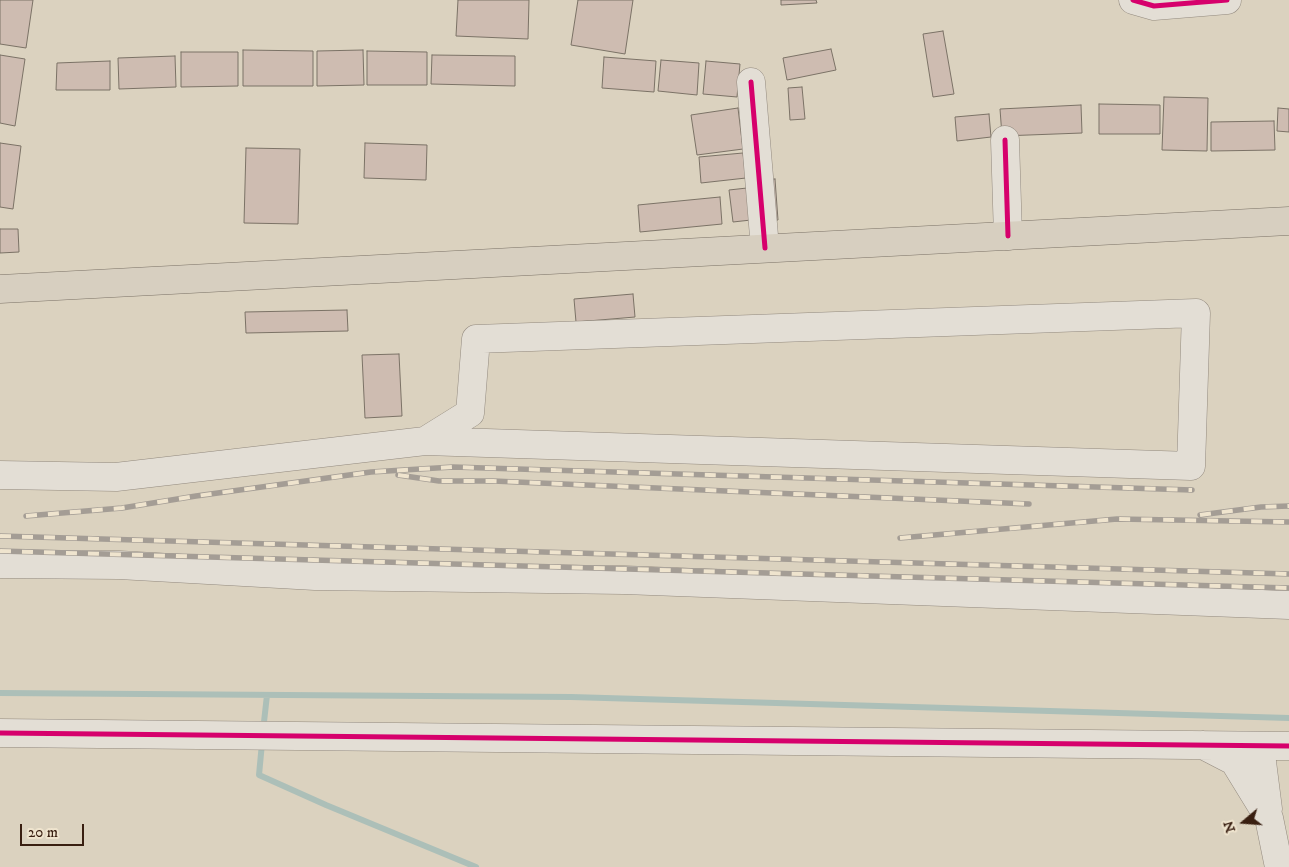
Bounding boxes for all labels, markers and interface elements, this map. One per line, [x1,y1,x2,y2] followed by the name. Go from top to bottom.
[1219,797,1269,847] north arrow
[22,814,86,846] scale bar
[1219,818,1240,835] text: N
[28,823,58,842] text: 20 m

